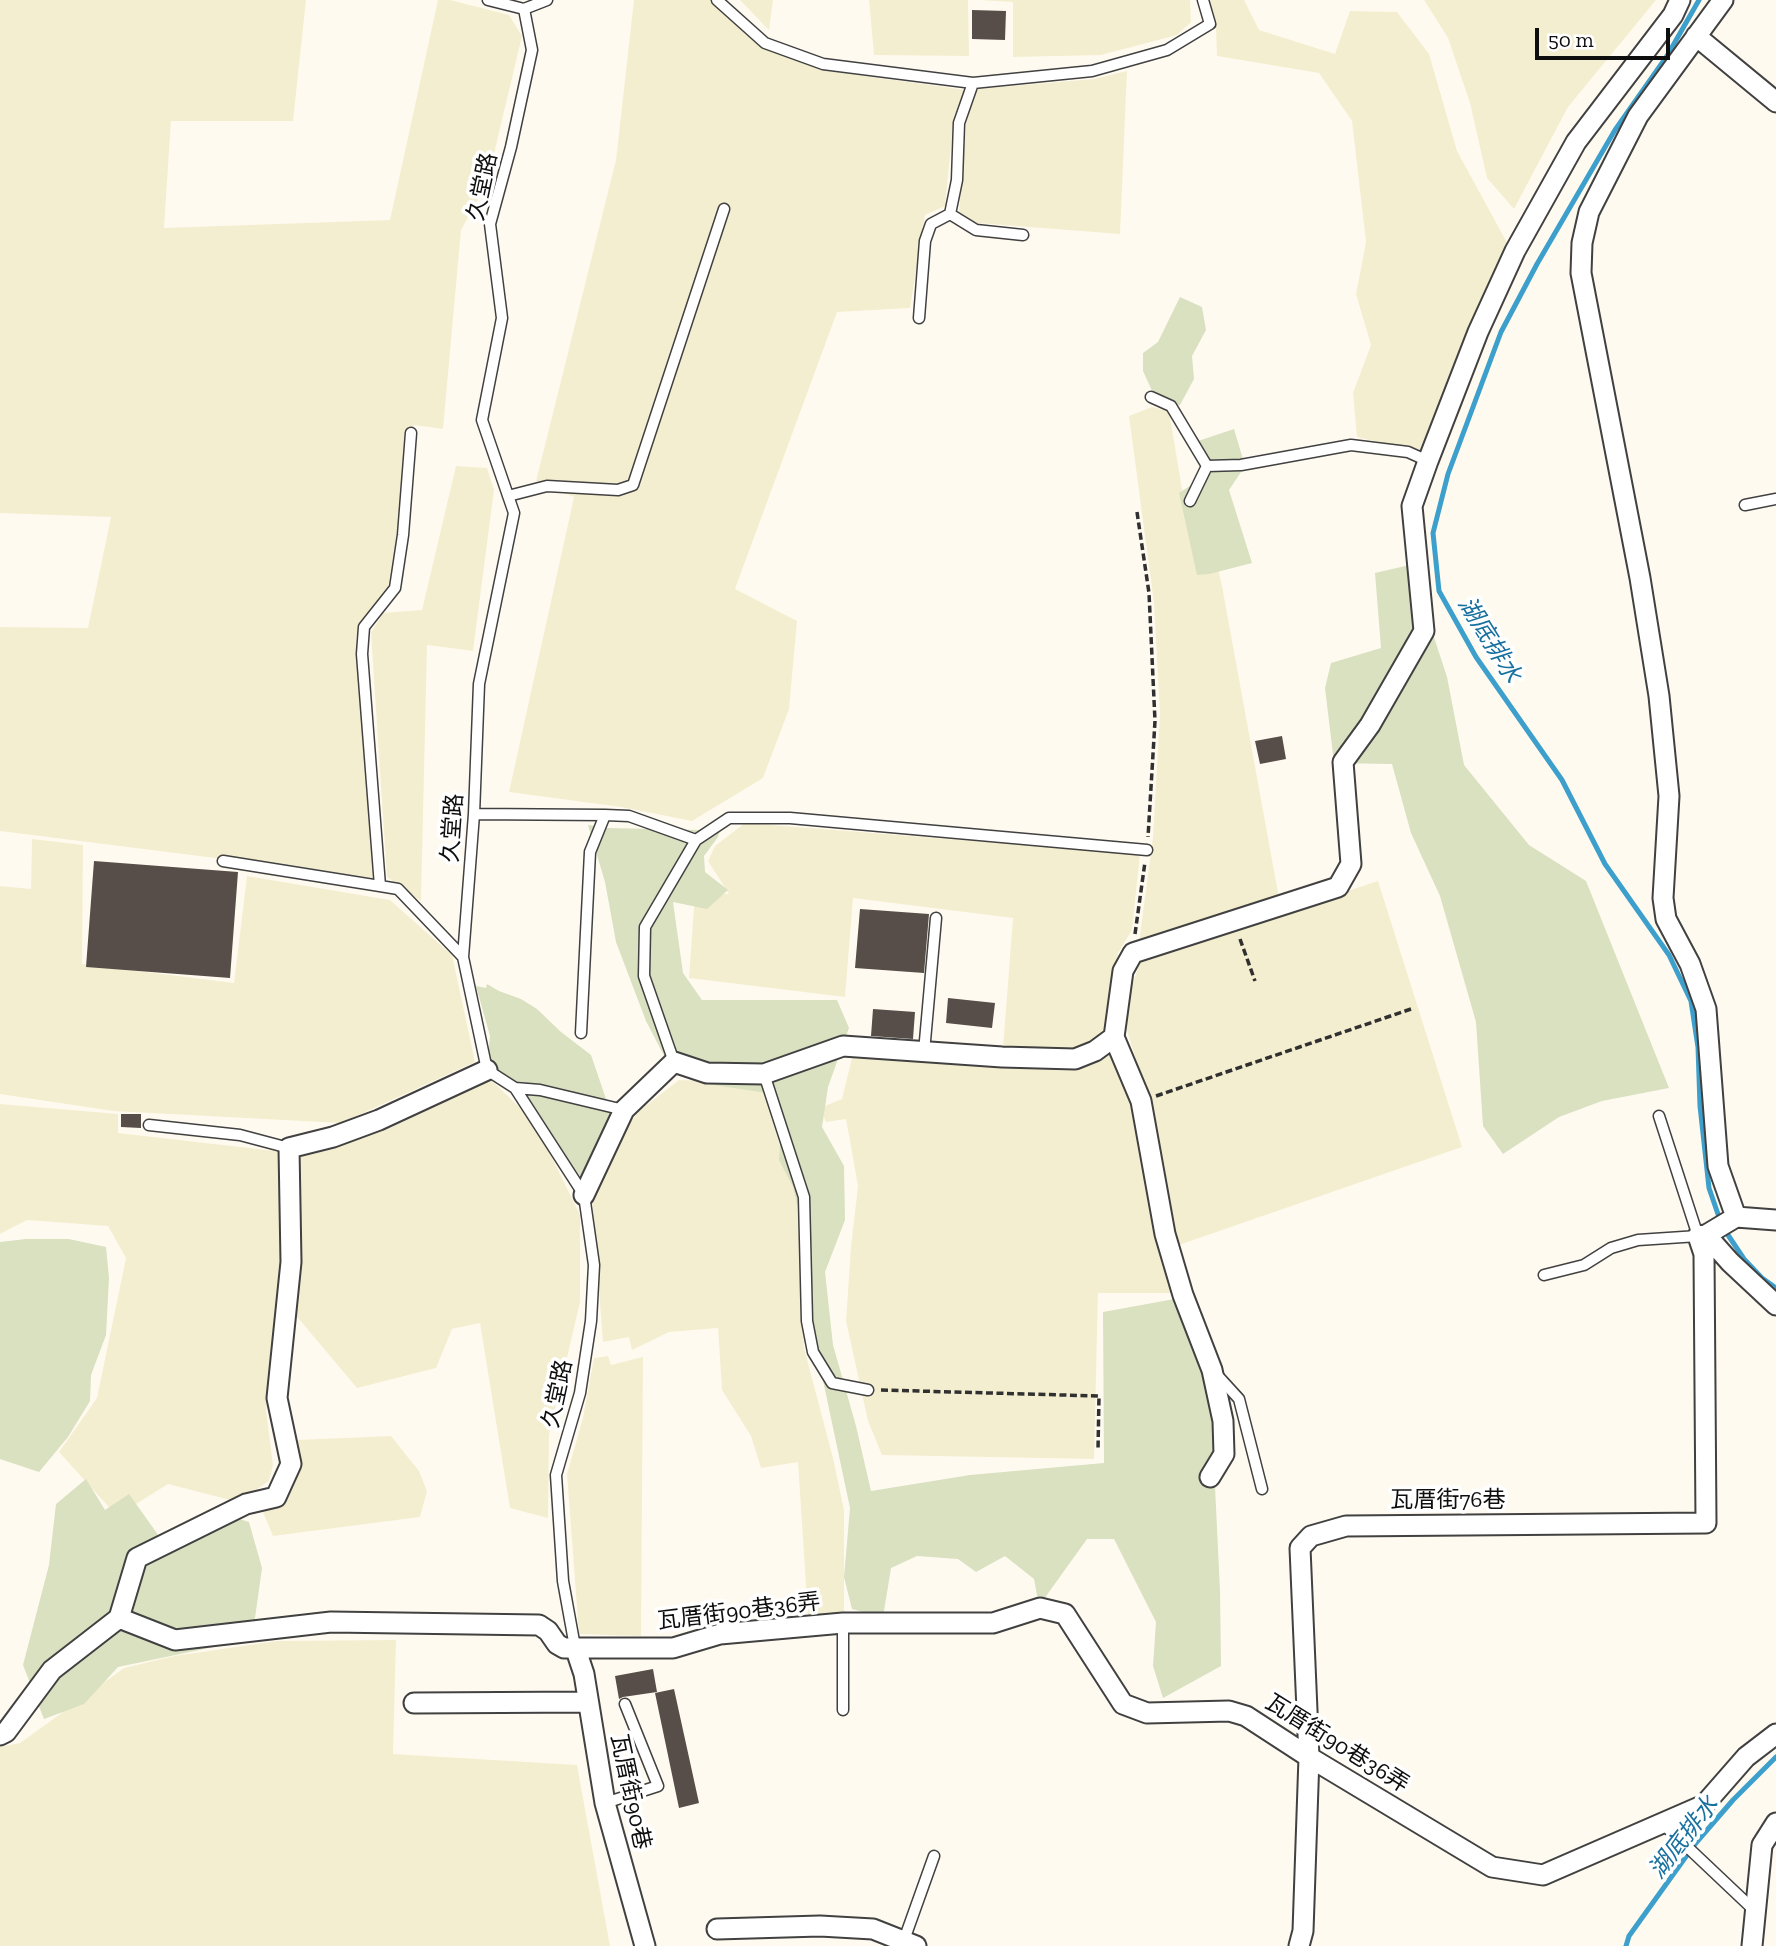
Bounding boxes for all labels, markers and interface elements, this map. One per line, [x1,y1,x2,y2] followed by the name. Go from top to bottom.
[1538,14,1673,58] scale bar
[1548,27,1594,52] text: 50 m
[462,150,504,224] street label: 久堂路
[1451,592,1527,688] water label: 湖底排水
[437,793,469,863] street label: 久堂路
[537,1357,579,1431] street label: 久堂路
[1390,1486,1506,1514] street label: 瓦厝街76巷
[656,1588,822,1636] street label: 瓦厝街90巷36弄
[1260,1689,1414,1799] street label: 瓦厝街90巷36弄
[604,1732,656,1852] street label: 瓦厝街90巷
[1643,1791,1725,1885] water label: 湖底排水

